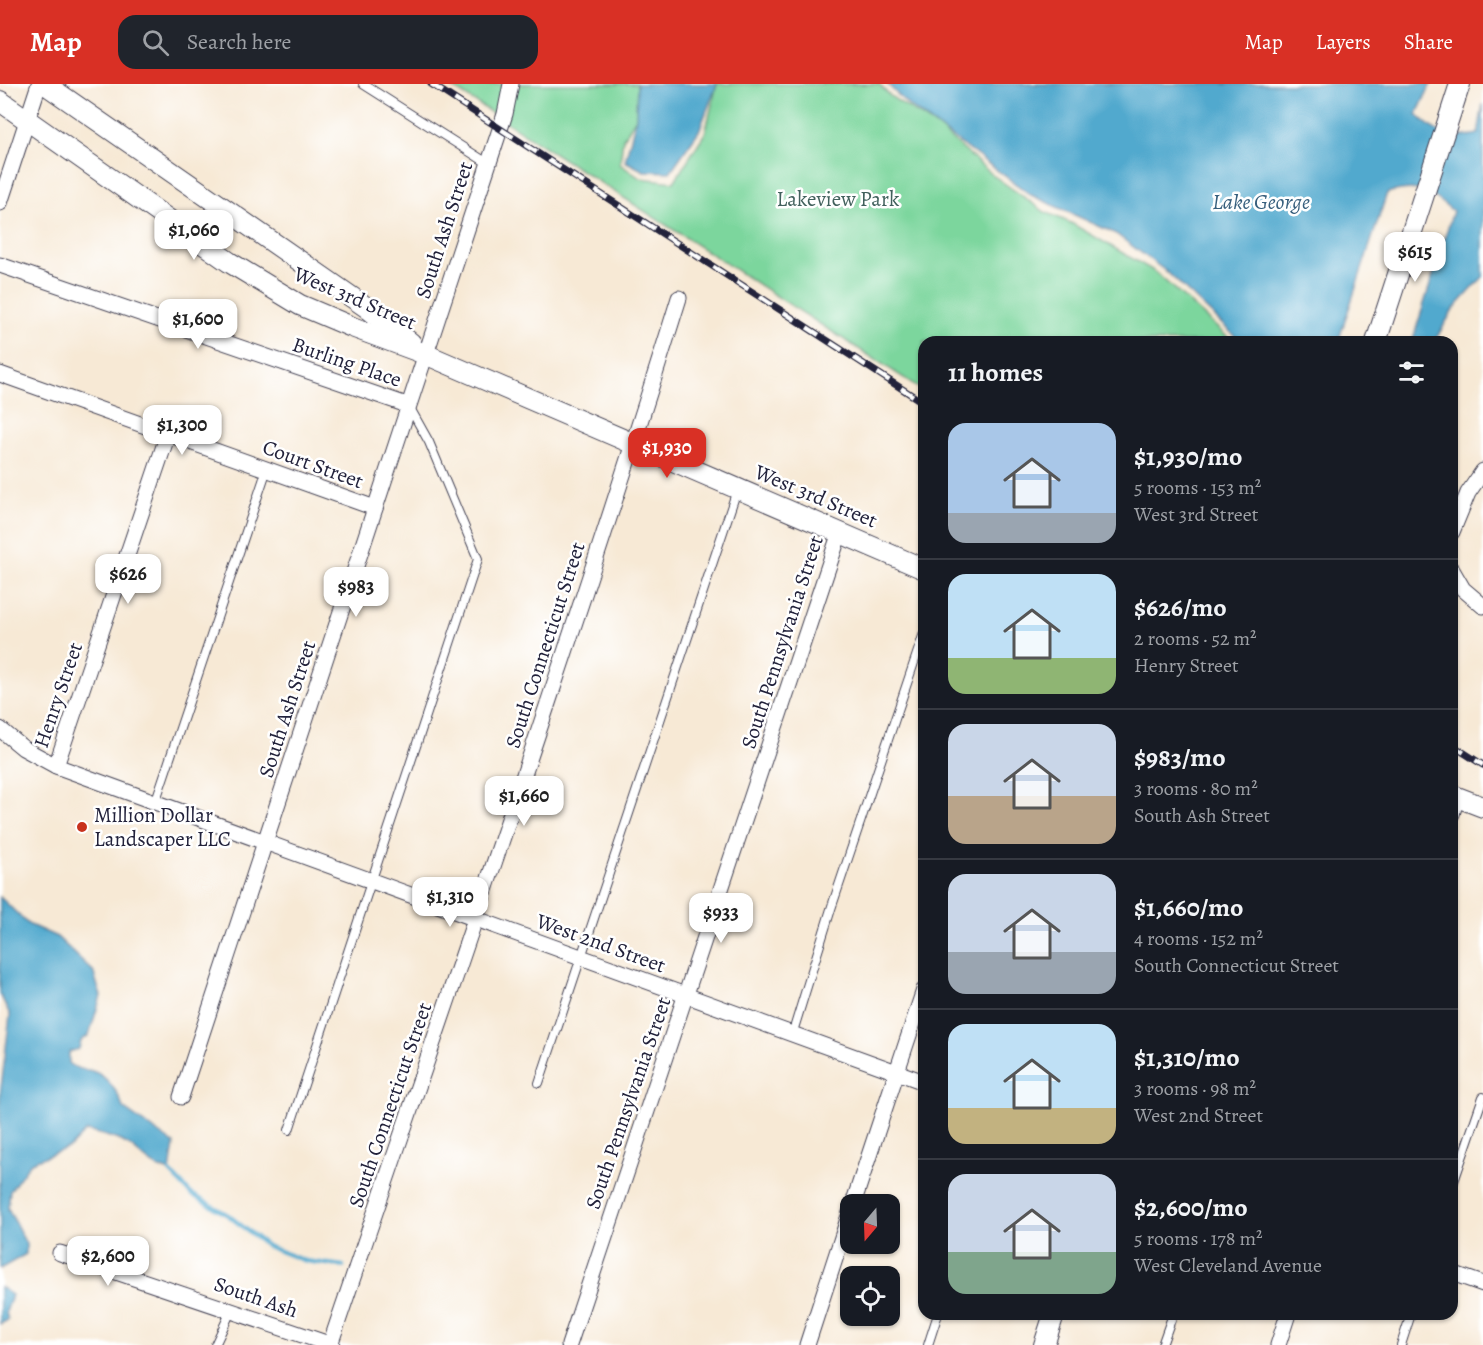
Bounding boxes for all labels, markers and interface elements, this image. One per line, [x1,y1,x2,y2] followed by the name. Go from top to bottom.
[118,15,538,69] search box
[30,23,82,61] text: Map
[139,26,172,59] icon: search
[187,27,291,57] text: Search here
[1244,28,1283,56] text: Map
[1316,28,1371,56] text: Layers
[1404,28,1453,56] text: Share
[409,158,479,302] street label: South Ash Street
[777,185,900,213] park label: Lakeview Park
[1212,187,1310,217] water label: Lake George
[145,210,243,261] pin: $1,060
[168,216,220,243] text: $1,060
[1379,232,1451,283] pin: $615
[1398,238,1432,265] text: $615
[289,259,421,336] street label: West 3rd Street
[149,299,247,350] pin: $1,600
[172,305,224,332] text: $1,600
[289,330,405,394] street label: Burling Place
[948,355,1043,390] text: 11 homes
[1395,356,1428,389] icon: filters
[133,405,231,456] pin: $1,300
[157,411,207,438] text: $1,300
[618,428,716,479] pin: $1,930
[259,433,367,495] street label: Court Street
[642,434,692,461] text: $1,930
[1134,439,1242,474] text: $1,930/mo
[996,447,1068,519] icon: home
[750,457,882,534] street label: West 3rd Street
[1134,474,1261,501] text: 5 rooms · 153 m²
[1134,501,1258,528] text: West 3rd Street
[734,532,830,752] street label: South Pennsylvania Street
[498,538,592,752] street label: South Connecticut Street
[92,554,164,605] pin: $626
[109,560,147,587] text: $626
[320,567,392,618] pin: $983
[338,573,374,600] text: $983
[1134,590,1227,625] text: $626/mo
[996,598,1068,670] icon: home
[1134,625,1257,652] text: 2 rooms · 52 m²
[252,637,322,781] street label: South Ash Street
[27,638,89,751] street label: Henry Street
[1134,652,1239,679] text: Henry Street
[1134,740,1226,775] text: $983/mo
[996,748,1068,820] icon: home
[1134,775,1258,802] text: 3 rooms · 80 m²
[475,776,573,827] pin: $1,660
[499,782,549,809] text: $1,660
[94,801,231,853] place label: Million Dollar Landscaper LLC
[1134,802,1270,829] text: South Ash Street
[75,820,89,834] marker: Million Dollar Landscaper LLC
[401,877,499,928] pin: $1,310
[426,883,474,910] text: $1,310
[1134,890,1244,925] text: $1,660/mo
[685,893,757,944] pin: $933
[996,898,1068,970] icon: home
[703,899,739,926] text: $933
[532,906,670,979] street label: West 2nd Street
[1134,925,1263,952] text: 4 rooms · 152 m²
[1134,952,1339,979] text: South Connecticut Street
[579,993,677,1213] street label: South Pennsylvania Street
[342,999,438,1211] street label: South Connecticut Street
[1134,1040,1240,1075] text: $1,310/mo
[996,1048,1068,1120] icon: home
[1134,1075,1256,1102] text: 3 rooms · 98 m²
[1134,1102,1263,1129] text: West 2nd Street
[1134,1190,1248,1225] text: $2,600/mo
[840,1194,900,1254] north arrow
[840,1194,900,1326] map controls
[996,1198,1068,1270] icon: home
[1134,1225,1263,1252] text: 5 rooms · 178 m²
[59,1236,157,1287] pin: $2,600
[81,1242,135,1269] text: $2,600
[1134,1252,1322,1279] text: West Cleveland Avenue
[840,1266,900,1326] button: locate
[210,1270,302,1324] street label: South Ash

